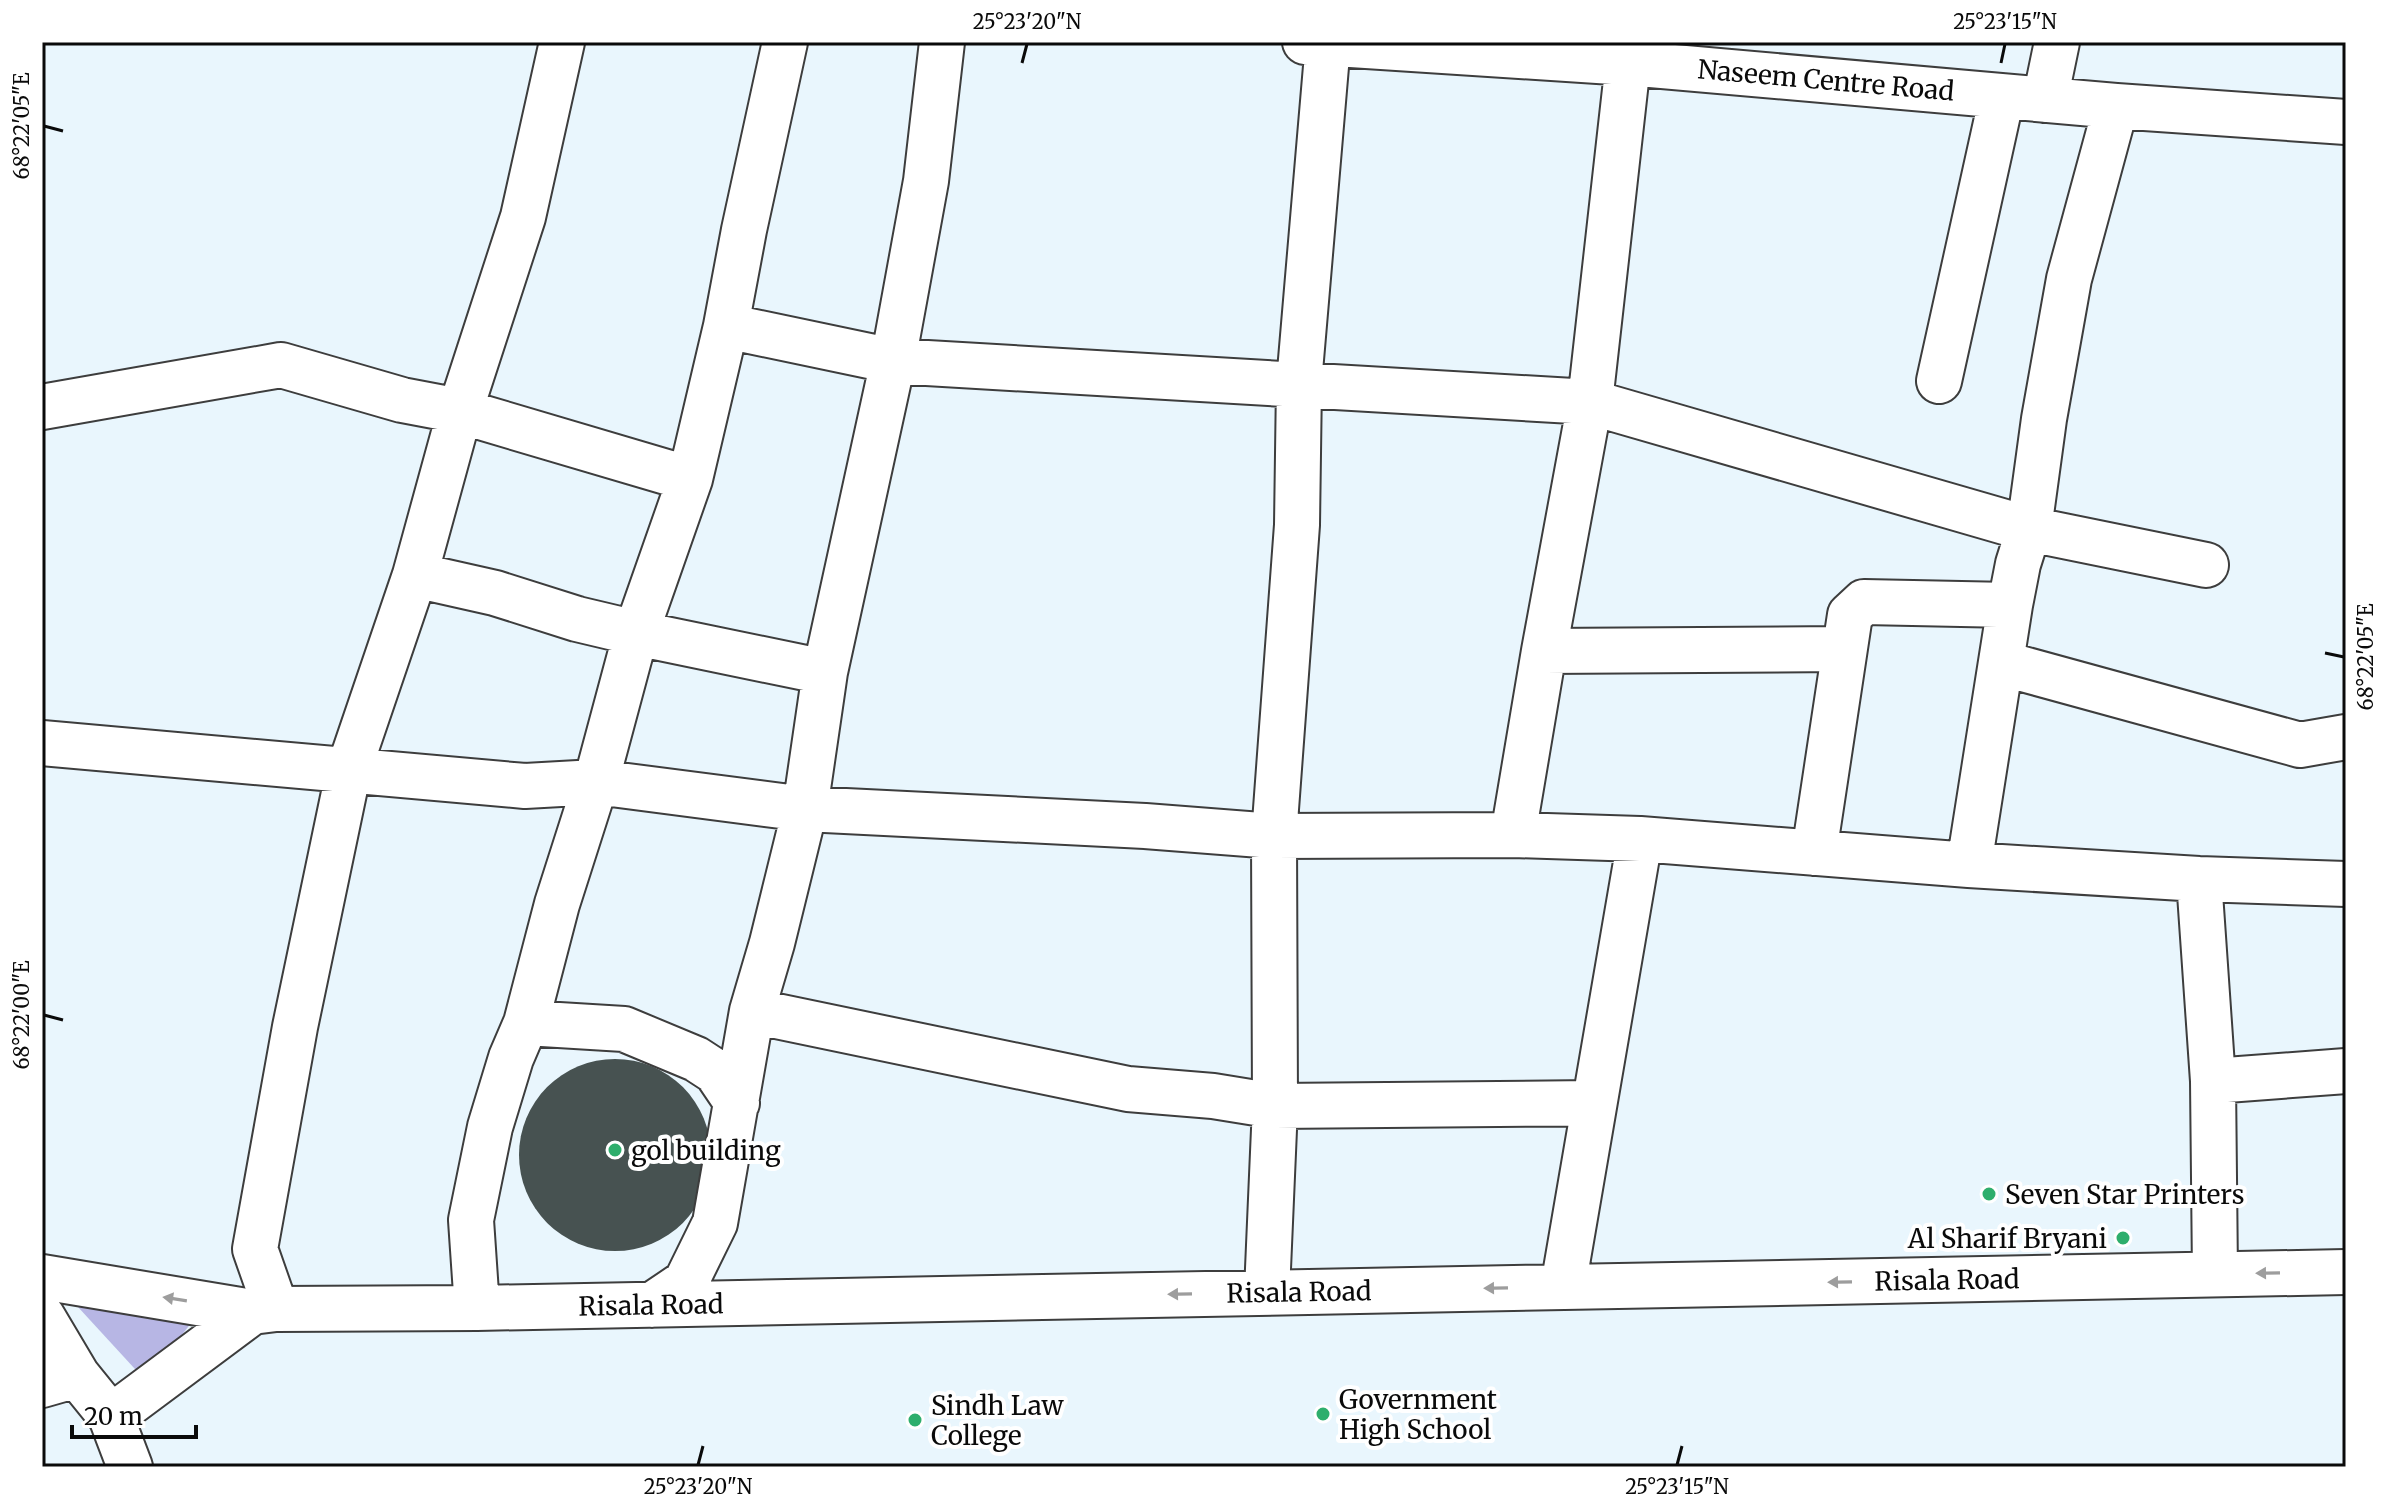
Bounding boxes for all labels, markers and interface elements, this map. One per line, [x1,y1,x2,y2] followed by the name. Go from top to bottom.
[973,9,1082,34] text: 25°23'20"N
[1953,9,2057,34] text: 25°23'15"N
[1696,52,1956,108] street label: Naseem Centre Road
[9,72,34,179] text: 68°22'05"E
[2353,603,2378,710] text: 68°22'05"E
[9,960,34,1070] text: 68°22'00"E
[631,1134,781,1167] place label: gol building
[606,1141,624,1159] marker: gol building
[2005,1178,2244,1211] place label: Seven Star Printers
[1980,1185,1998,1203] marker: Seven Star Printers
[1907,1222,2107,1255] place label: Al Sharif Bryani
[2114,1229,2132,1247] marker: Al Sharif Bryani
[1874,1262,2020,1298] street label: Risala Road
[2255,1267,2280,1280] one-way arrow
[1226,1274,1372,1310] street label: Risala Road
[1827,1275,1852,1288] one-way arrow
[1483,1282,1508,1295] one-way arrow
[578,1287,724,1323] street label: Risala Road
[1167,1288,1192,1300] one-way arrow
[162,1293,187,1305] one-way arrow
[1339,1383,1497,1446] place label: Government High School
[72,1389,196,1439] scale bar
[931,1389,1064,1452] place label: Sindh Law College
[84,1401,143,1432] text: 20 m
[1314,1405,1332,1423] marker: Government High School
[906,1411,924,1429] marker: Sindh Law College
[644,1474,753,1499] text: 25°23'20"N
[1625,1474,1729,1499] text: 25°23'15"N

